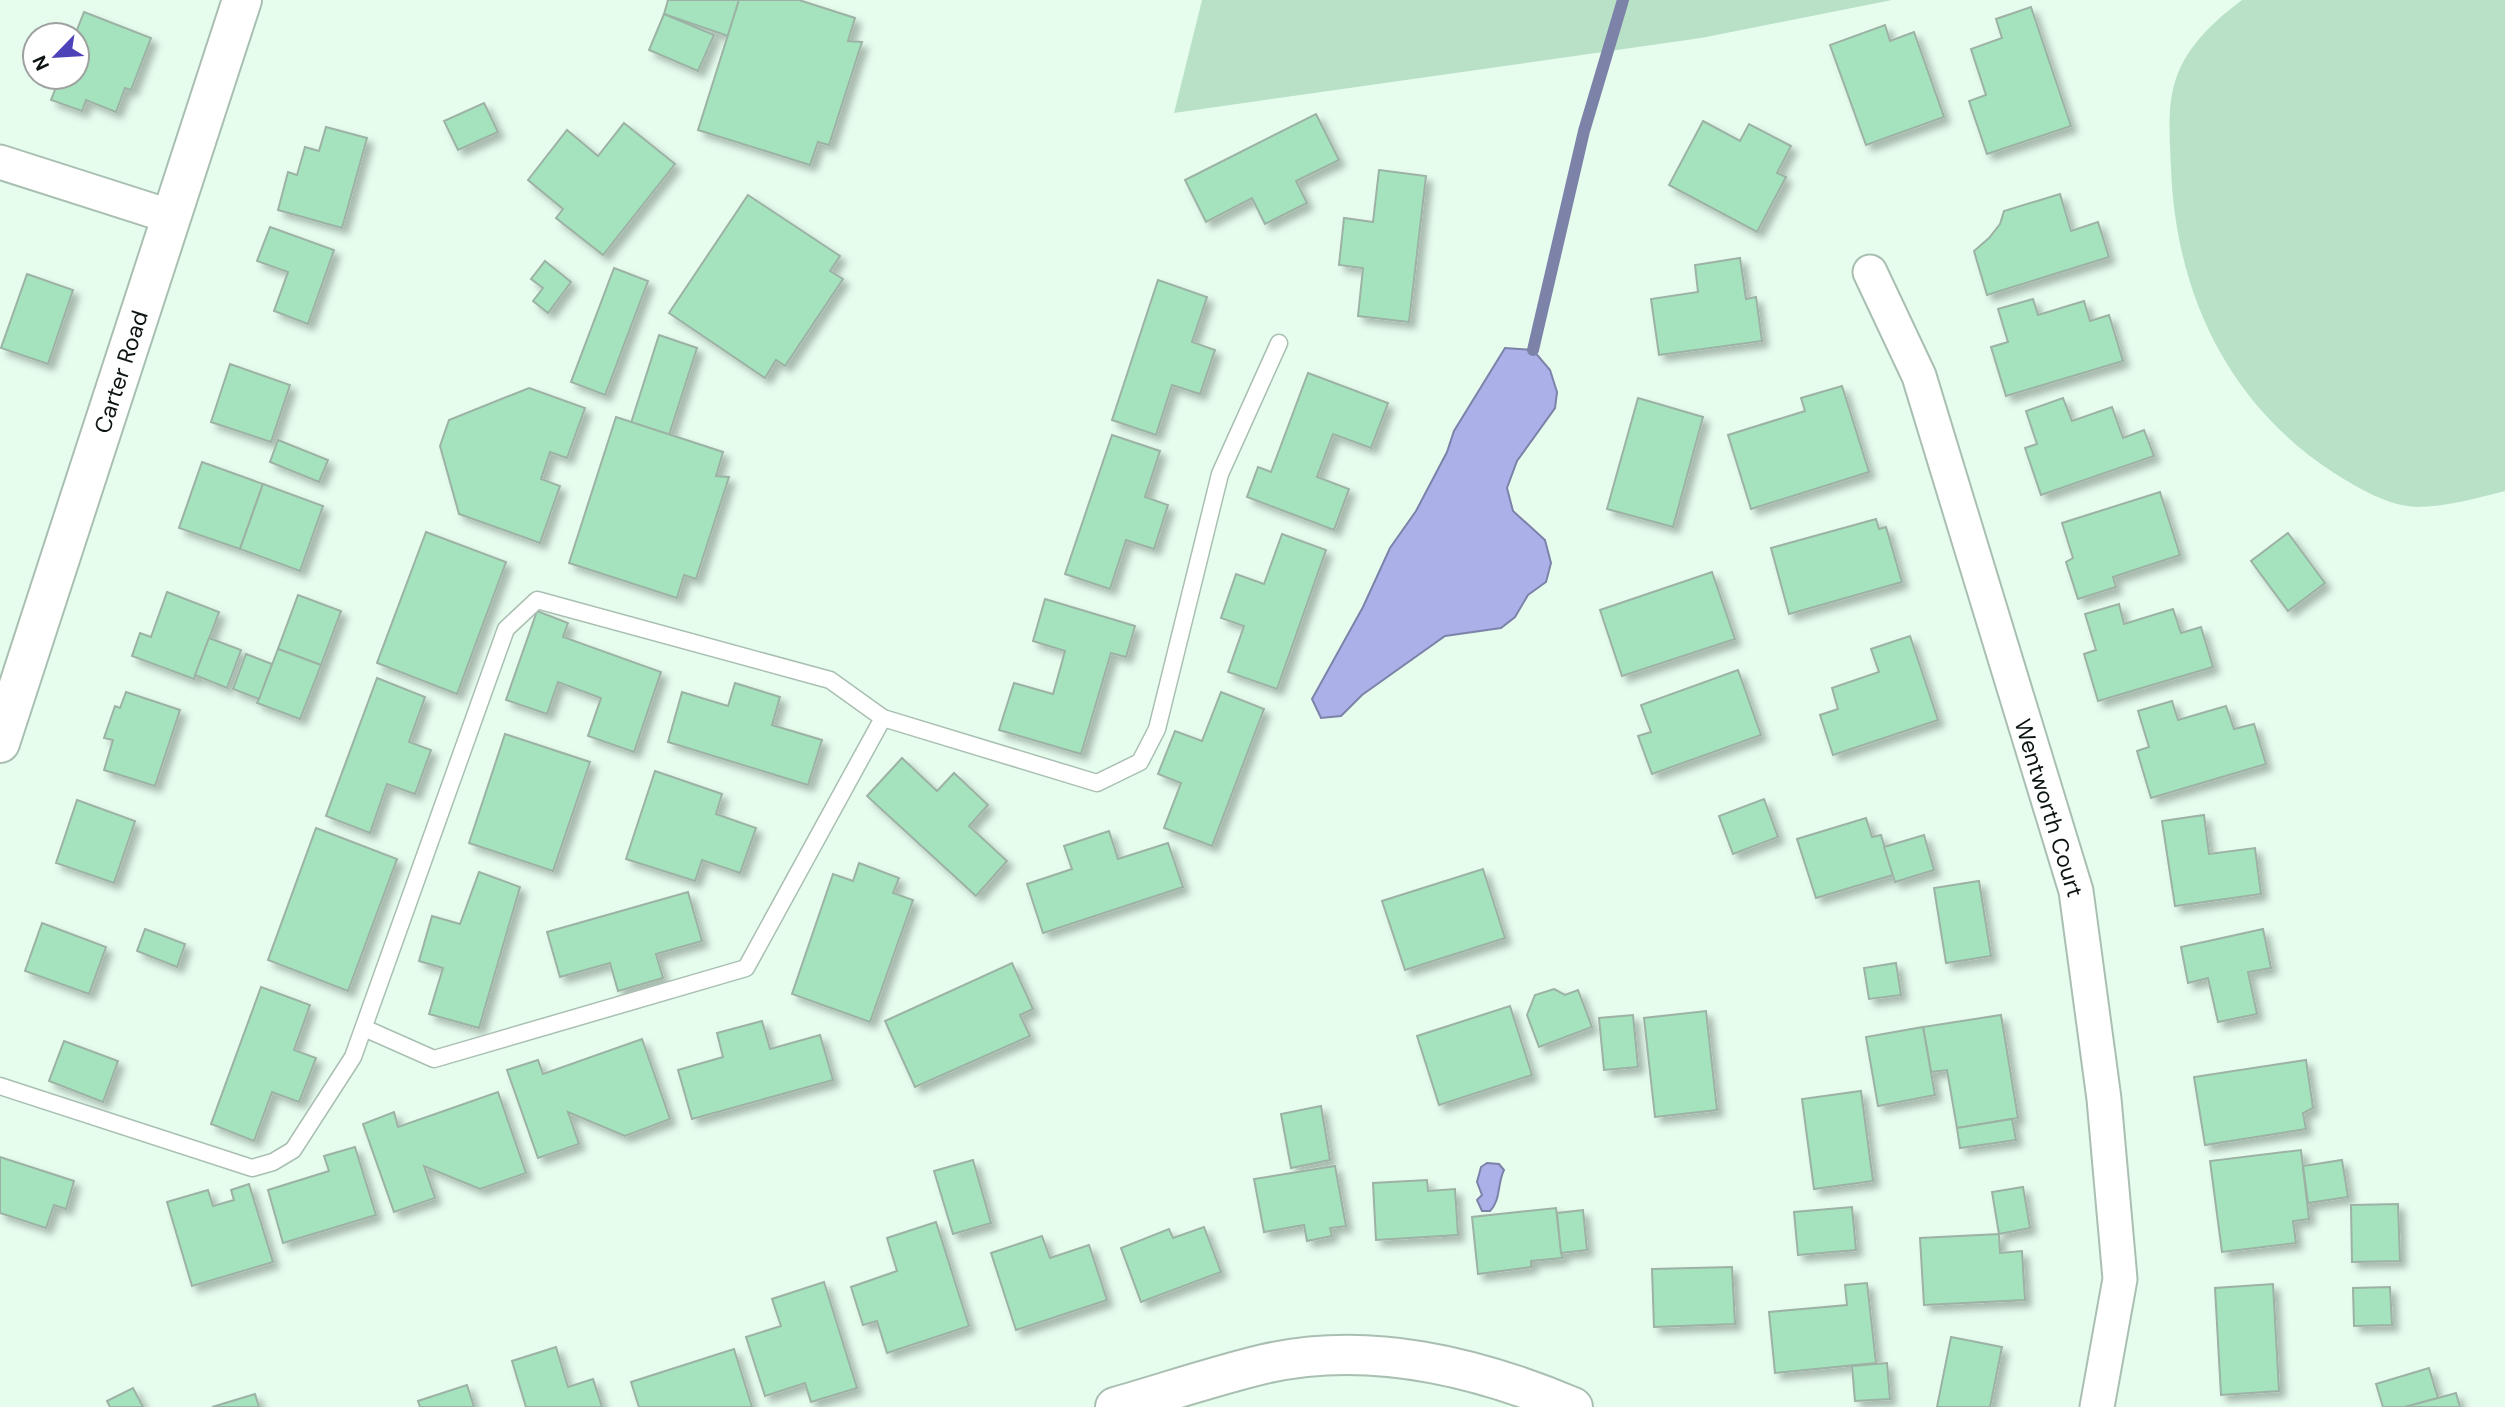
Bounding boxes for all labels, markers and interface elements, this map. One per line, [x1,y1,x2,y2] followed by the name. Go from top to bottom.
[21,21,91,91] north arrow
[27,51,55,75] text: N
[87,307,155,437] street label: Carter Road
[2008,715,2090,901] street label: Wentworth Court

